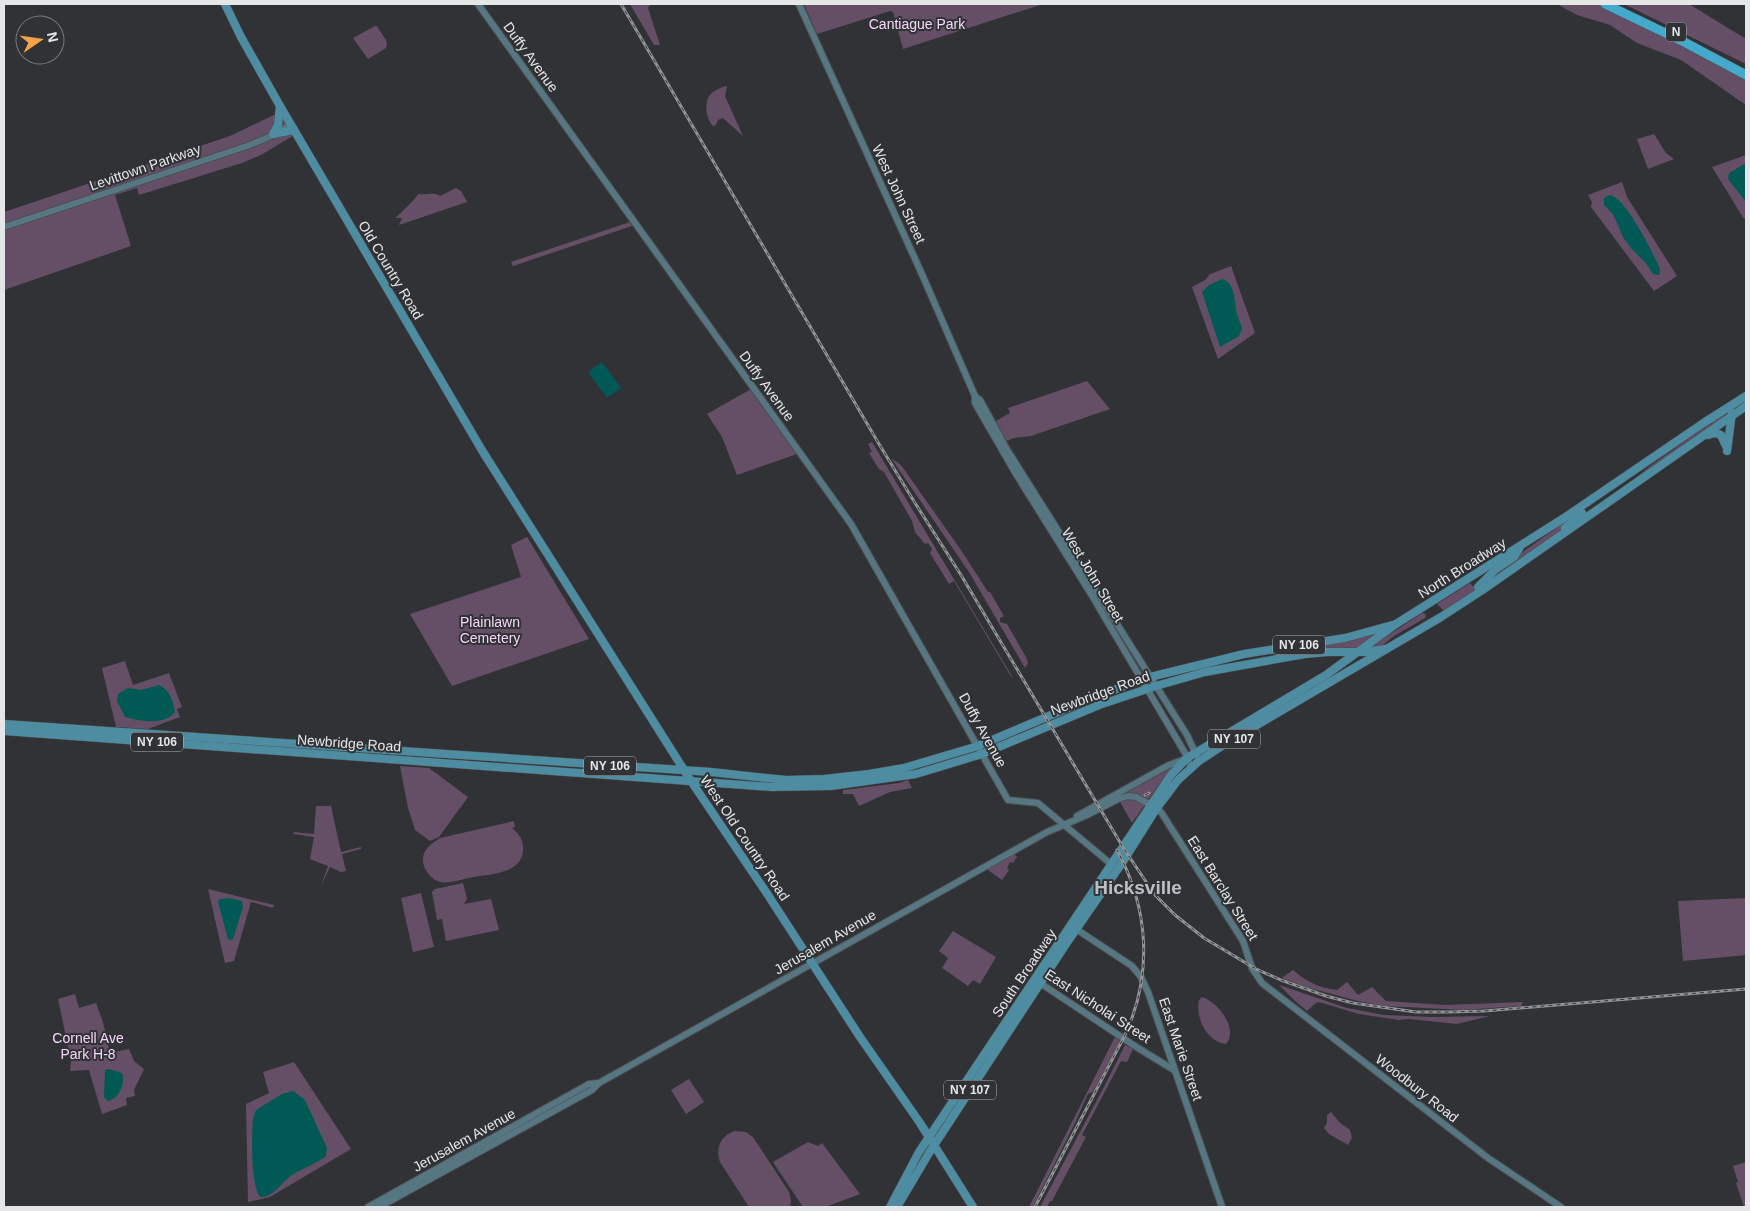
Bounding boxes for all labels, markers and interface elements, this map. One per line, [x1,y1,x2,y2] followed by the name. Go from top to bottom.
[15,15,65,65] north arrow
[869,16,966,32] park label: Cantiague Park
[500,19,562,95] street label: Duffy Avenue
[1666,22,1686,42] road number: N
[44,30,62,44] text: N
[87,140,203,194] street label: Levittown Parkway
[869,142,929,246] street label: West John Street
[355,218,427,322] street label: Old Country Road
[736,348,798,424] street label: Duffy Avenue
[1059,525,1127,625] street label: West John Street
[1415,535,1509,601] street label: North Broadway
[460,614,520,646] park label: Plainlawn Cemetery
[1273,636,1325,654] road number: NY 106
[1048,668,1152,718] street label: Newbridge Road
[956,690,1010,770] street label: Duffy Avenue
[1208,730,1260,749] road number: NY 107
[296,731,402,755] street label: Newbridge Road
[131,732,183,752] road number: NY 106
[584,756,636,776] road number: NY 106
[697,772,793,904] street label: West Old Country Road
[1184,833,1262,943] street label: East Barclay Street
[1094,877,1182,898] district label: Hicksville
[771,906,879,978] street label: Jerusalem Avenue
[989,926,1059,1020] street label: South Broadway
[1042,966,1154,1046] street label: East Nicholai Street
[1156,995,1206,1103] street label: East Marie Street
[52,1030,124,1062] park label: Cornell Ave Park H-8
[1372,1051,1462,1125] street label: Woodbury Road
[944,1080,996,1100] road number: NY 107
[410,1105,518,1175] street label: Jerusalem Avenue

